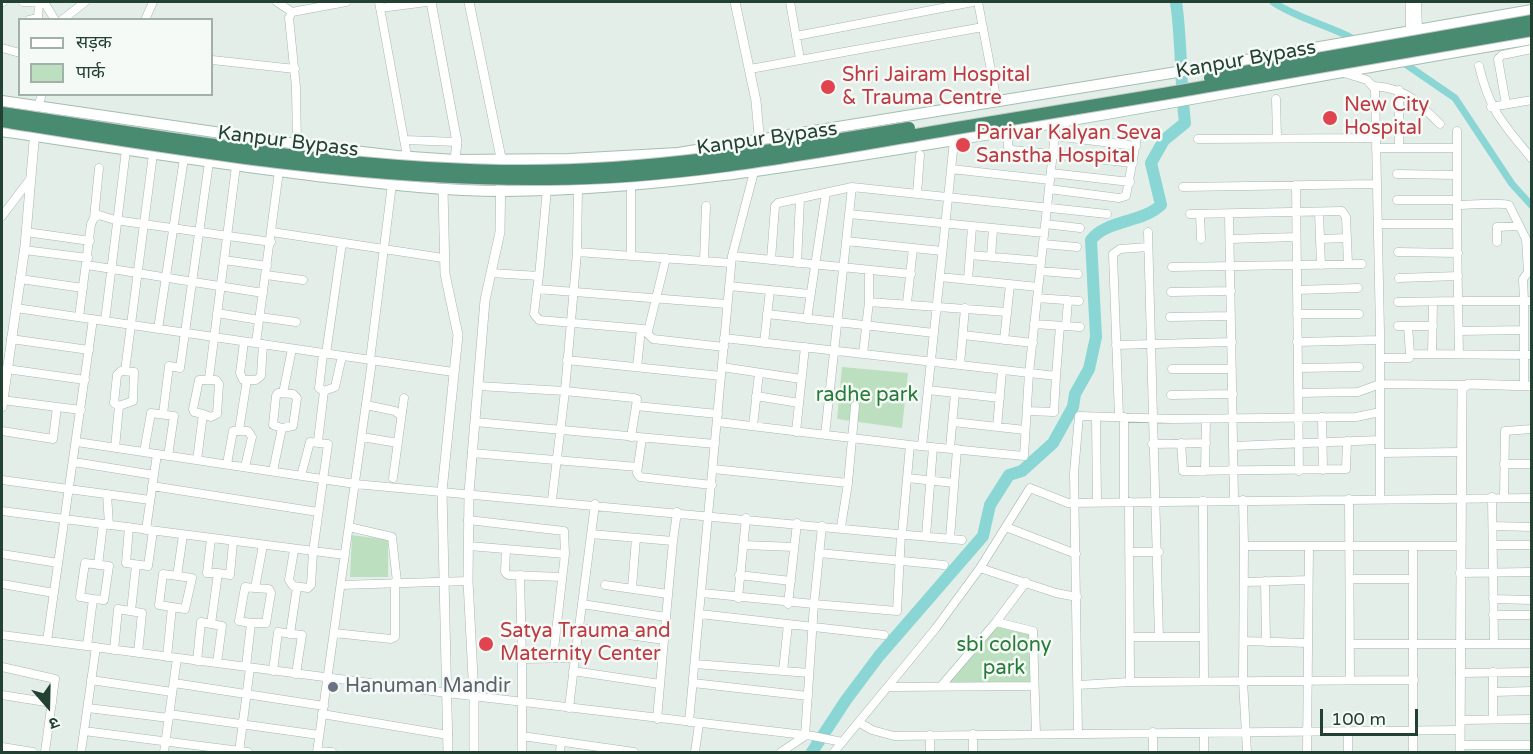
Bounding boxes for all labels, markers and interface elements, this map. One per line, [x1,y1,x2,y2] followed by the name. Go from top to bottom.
[18,18,213,96] legend
[76,31,112,53] text: सड़क
[1174,36,1318,84] street label: Kanpur Bypass
[76,61,105,83] text: पार्क
[842,64,1030,111] place label: Shri Jairam Hospital & Trauma Centre
[819,78,837,96] marker: Shri Jairam Hospital & Trauma Centre
[1344,94,1429,141] place label: New City Hospital
[1321,109,1339,127] marker: New City Hospital
[695,117,839,161] street label: Kanpur Bypass
[216,121,360,163] street label: Kanpur Bypass
[976,122,1161,169] place label: Parivar Kalyan Seva Sanstha Hospital
[954,136,972,154] marker: Parivar Kalyan Seva Sanstha Hospital
[816,384,918,408] park label: radhe park
[500,620,671,667] place label: Satya Trauma and Maternity Center
[956,634,1052,681] park label: sbi colony park
[477,635,495,653] marker: Satya Trauma and Maternity Center
[345,675,511,699] place label: Hanuman Mandir
[18,676,78,736] north arrow
[326,680,340,694] marker: Hanuman Mandir
[1323,697,1420,735] scale bar
[1331,708,1386,730] text: 100 m
[46,712,62,734] text: उ

